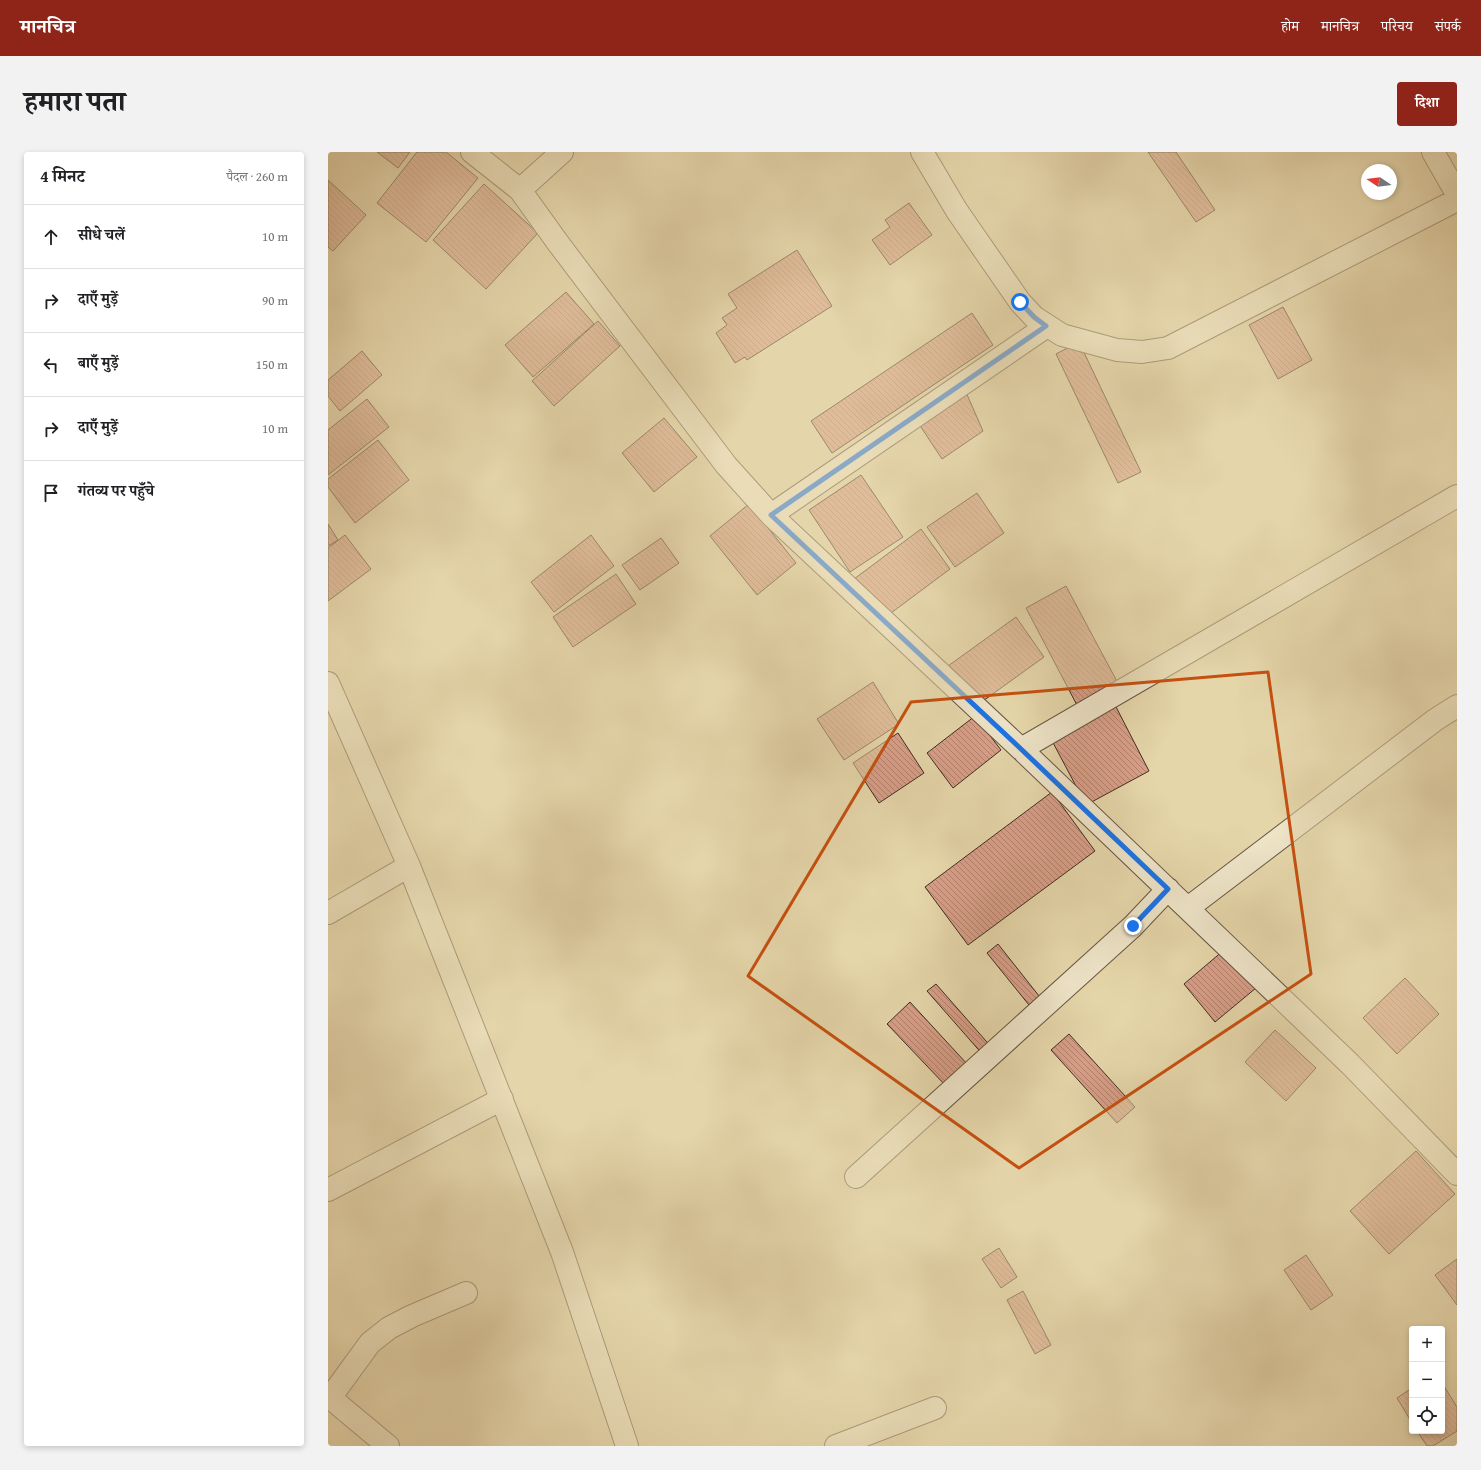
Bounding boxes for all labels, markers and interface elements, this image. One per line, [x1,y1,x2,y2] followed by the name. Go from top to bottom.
[20,12,75,40] text: मानचित्र
[1281,16,1299,36] text: होम
[1321,16,1359,36] text: मानचित्र
[1381,16,1413,36] text: परिचय
[1435,16,1461,36] text: संपर्क
[24,80,125,121] text: हमारा पता
[1397,82,1457,126] button: दिशा
[40,163,85,188] text: 4 मिनट
[1361,164,1397,200] north arrow
[227,167,288,186] text: पैदल · 260 m
[78,224,125,245] text: सीधे चलें
[40,226,62,248] icon: ahead
[262,227,288,246] text: 10 m
[78,288,118,309] text: दाएँ मुड़ें
[40,290,62,312] icon: right
[262,291,288,310] text: 90 m
[1011,293,1029,311] route start
[78,352,119,373] text: बाएँ मुड़ें
[40,354,62,376] icon: left
[256,355,288,374] text: 150 m
[78,416,118,437] text: दाएँ मुड़ें
[40,418,62,440] icon: right
[262,419,288,438] text: 10 m
[78,480,154,501] text: गंतव्य पर पहुँचे
[40,482,62,504] icon: arrive
[1124,917,1142,935] route end
[1409,1326,1445,1434] map controls
[1409,1326,1445,1362] button: +
[1409,1362,1445,1398] button: −
[1409,1398,1445,1434] button: locate

